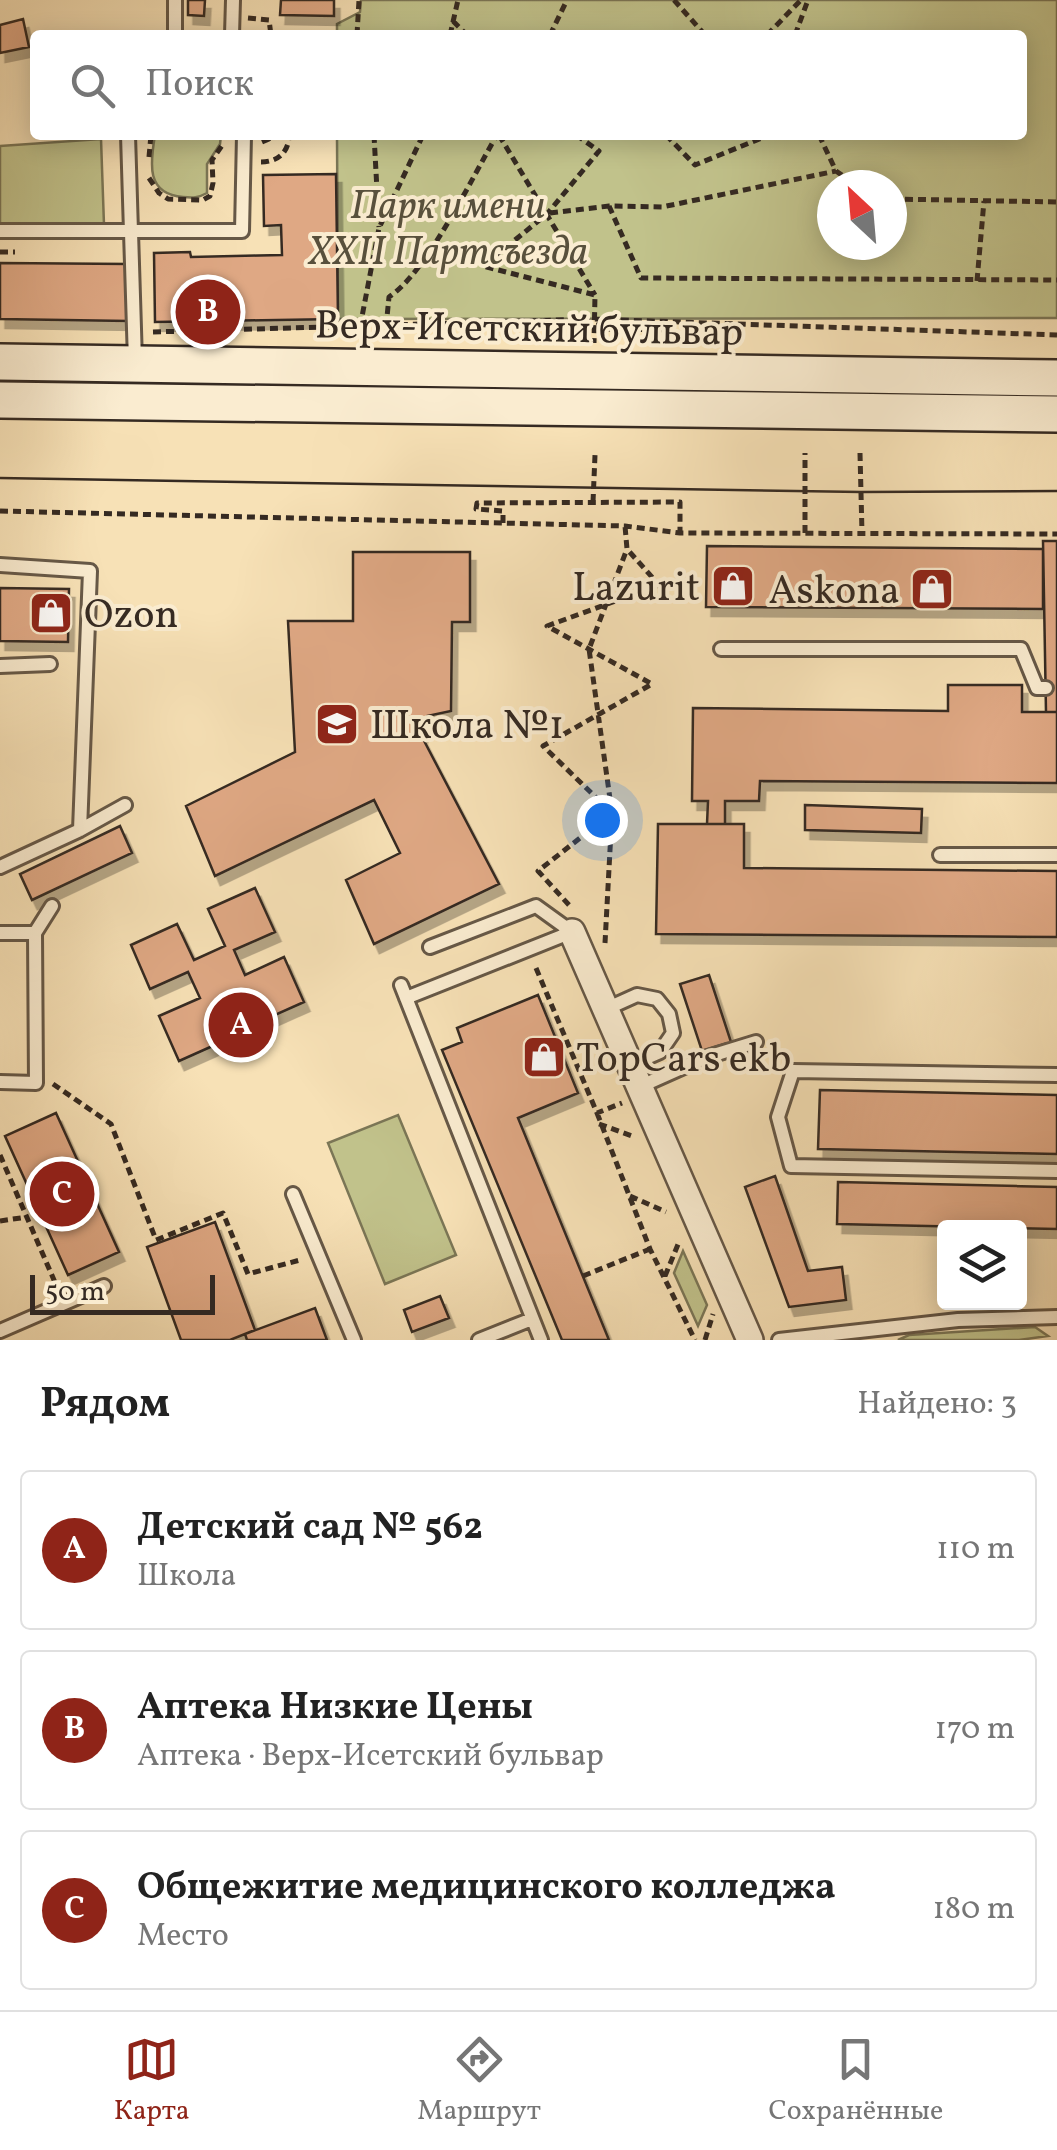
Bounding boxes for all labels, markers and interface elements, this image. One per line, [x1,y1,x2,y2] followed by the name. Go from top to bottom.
[30,30,1027,140] search box
[65,58,120,113] icon: search
[145,59,254,112] text: Поиск
[817,170,907,260] north arrow
[307,180,588,282] park label: Парк имени XXII Партсъезда
[176,274,240,350] pin: B
[314,299,744,363] street label: Верх-Исетский бульвар
[572,562,700,618] place label: Lazurit
[710,563,756,609] shop icon: Lazurit
[768,565,900,621] place label: Askona
[909,566,955,612] shop icon: Askona
[84,589,178,645] place label: Ozon
[28,590,74,636] shop icon: Ozon
[370,700,564,756] place label: Школа №1
[314,701,360,747] school or university icon: Школа №1
[577,795,628,846] your location
[208,988,274,1062] pin: A
[576,1033,791,1089] place label: TopCars ekb
[521,1034,567,1080] shop icon: TopCars ekb
[30,1156,94,1232] pin: C
[937,1220,1027,1310] map controls
[937,1220,1027,1310] button: layers
[30,1270,215,1314] scale bar
[45,1273,105,1312] text: 50 m
[40,1376,170,1435] text: Рядом
[857,1383,1017,1427] text: Найдено: 3
[137,1502,483,1555] text: Детский сад № 562
[63,1528,86,1572] text: A
[936,1528,1015,1572] text: 110 m
[137,1555,236,1599] text: Школа
[137,1682,533,1735] text: Аптека Низкие Цены
[64,1708,85,1752] text: B
[934,1708,1015,1752] text: 170 m
[137,1735,604,1779] text: Аптека · Верх-Исетский бульвар
[137,1862,836,1915] text: Общежитие медицинского колледжа
[64,1888,85,1932] text: C
[932,1888,1015,1932] text: 180 m
[137,1915,229,1959] text: Место
[114,2032,190,2131] tab: Карта
[417,2032,541,2131] tab: Маршрут
[769,2032,943,2131] tab: Сохранённые

